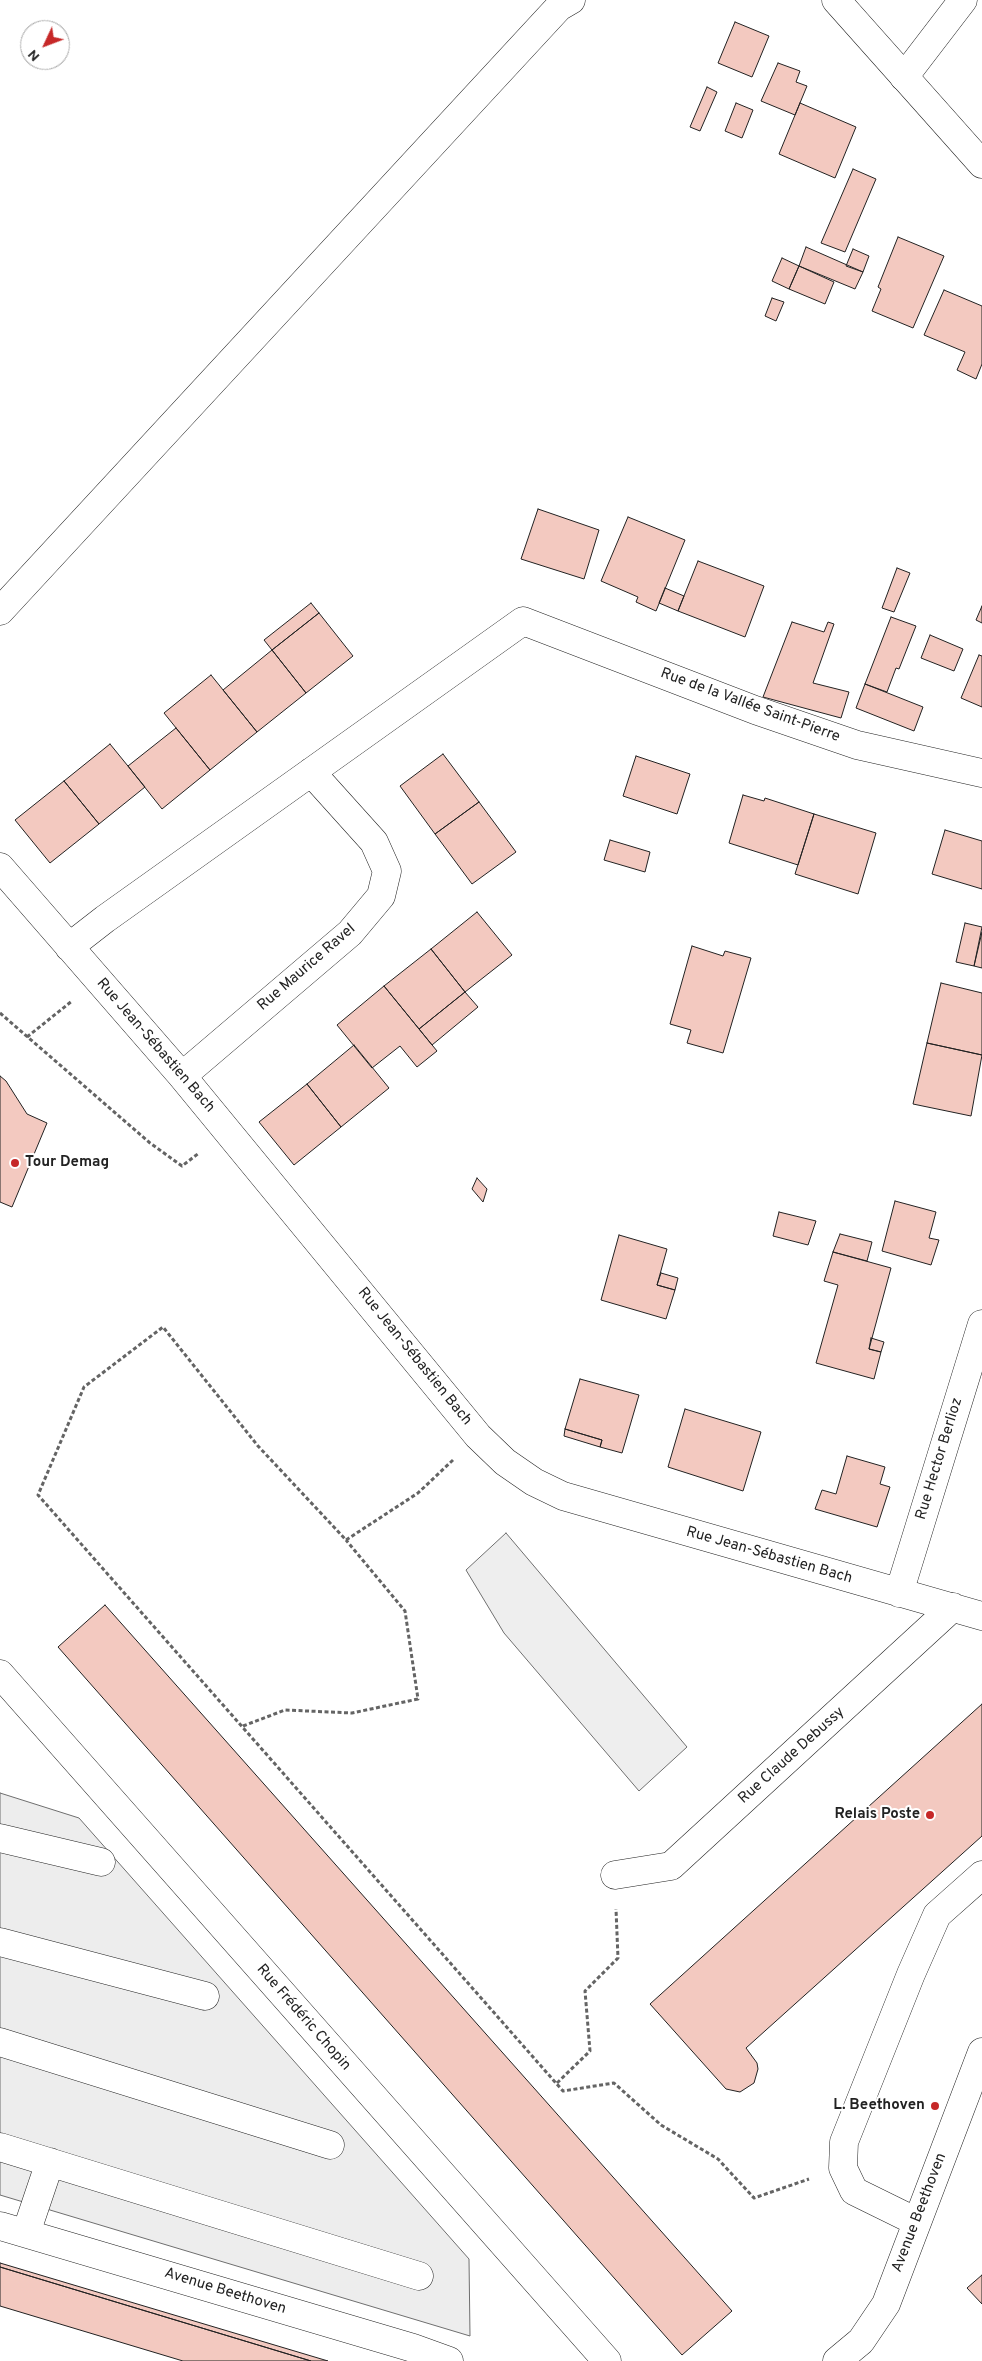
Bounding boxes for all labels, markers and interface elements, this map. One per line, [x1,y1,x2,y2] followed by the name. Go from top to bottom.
[20,20,70,70] north arrow
[25,45,44,64] text: N
[658,665,842,747] street label: Rue de la Vallée Saint-Pierre
[254,921,360,1015] street label: Rue Maurice Ravel
[92,975,218,1117] street label: Rue Jean-Sébastien Bach
[25,1154,109,1172] place label: Tour Demag
[9,1157,21,1169] marker: Tour Demag
[353,1285,475,1429] street label: Rue Jean-Sébastien Bach
[913,1396,967,1522] street label: Rue Hector Berlioz
[684,1524,854,1588] street label: Rue Jean-Sébastien Bach
[735,1704,849,1808] street label: Rue Claude Debussy
[835,1806,920,1824] place label: Relais Poste
[924,1809,936,1821] marker: Relais Poste
[252,1961,354,2075] street label: Rue Frédéric Chopin
[833,2097,925,2115] place label: L. Beethoven
[929,2100,941,2112] marker: L. Beethoven
[889,2151,951,2275] street label: Avenue Beethoven
[162,2265,288,2319] street label: Avenue Beethoven

